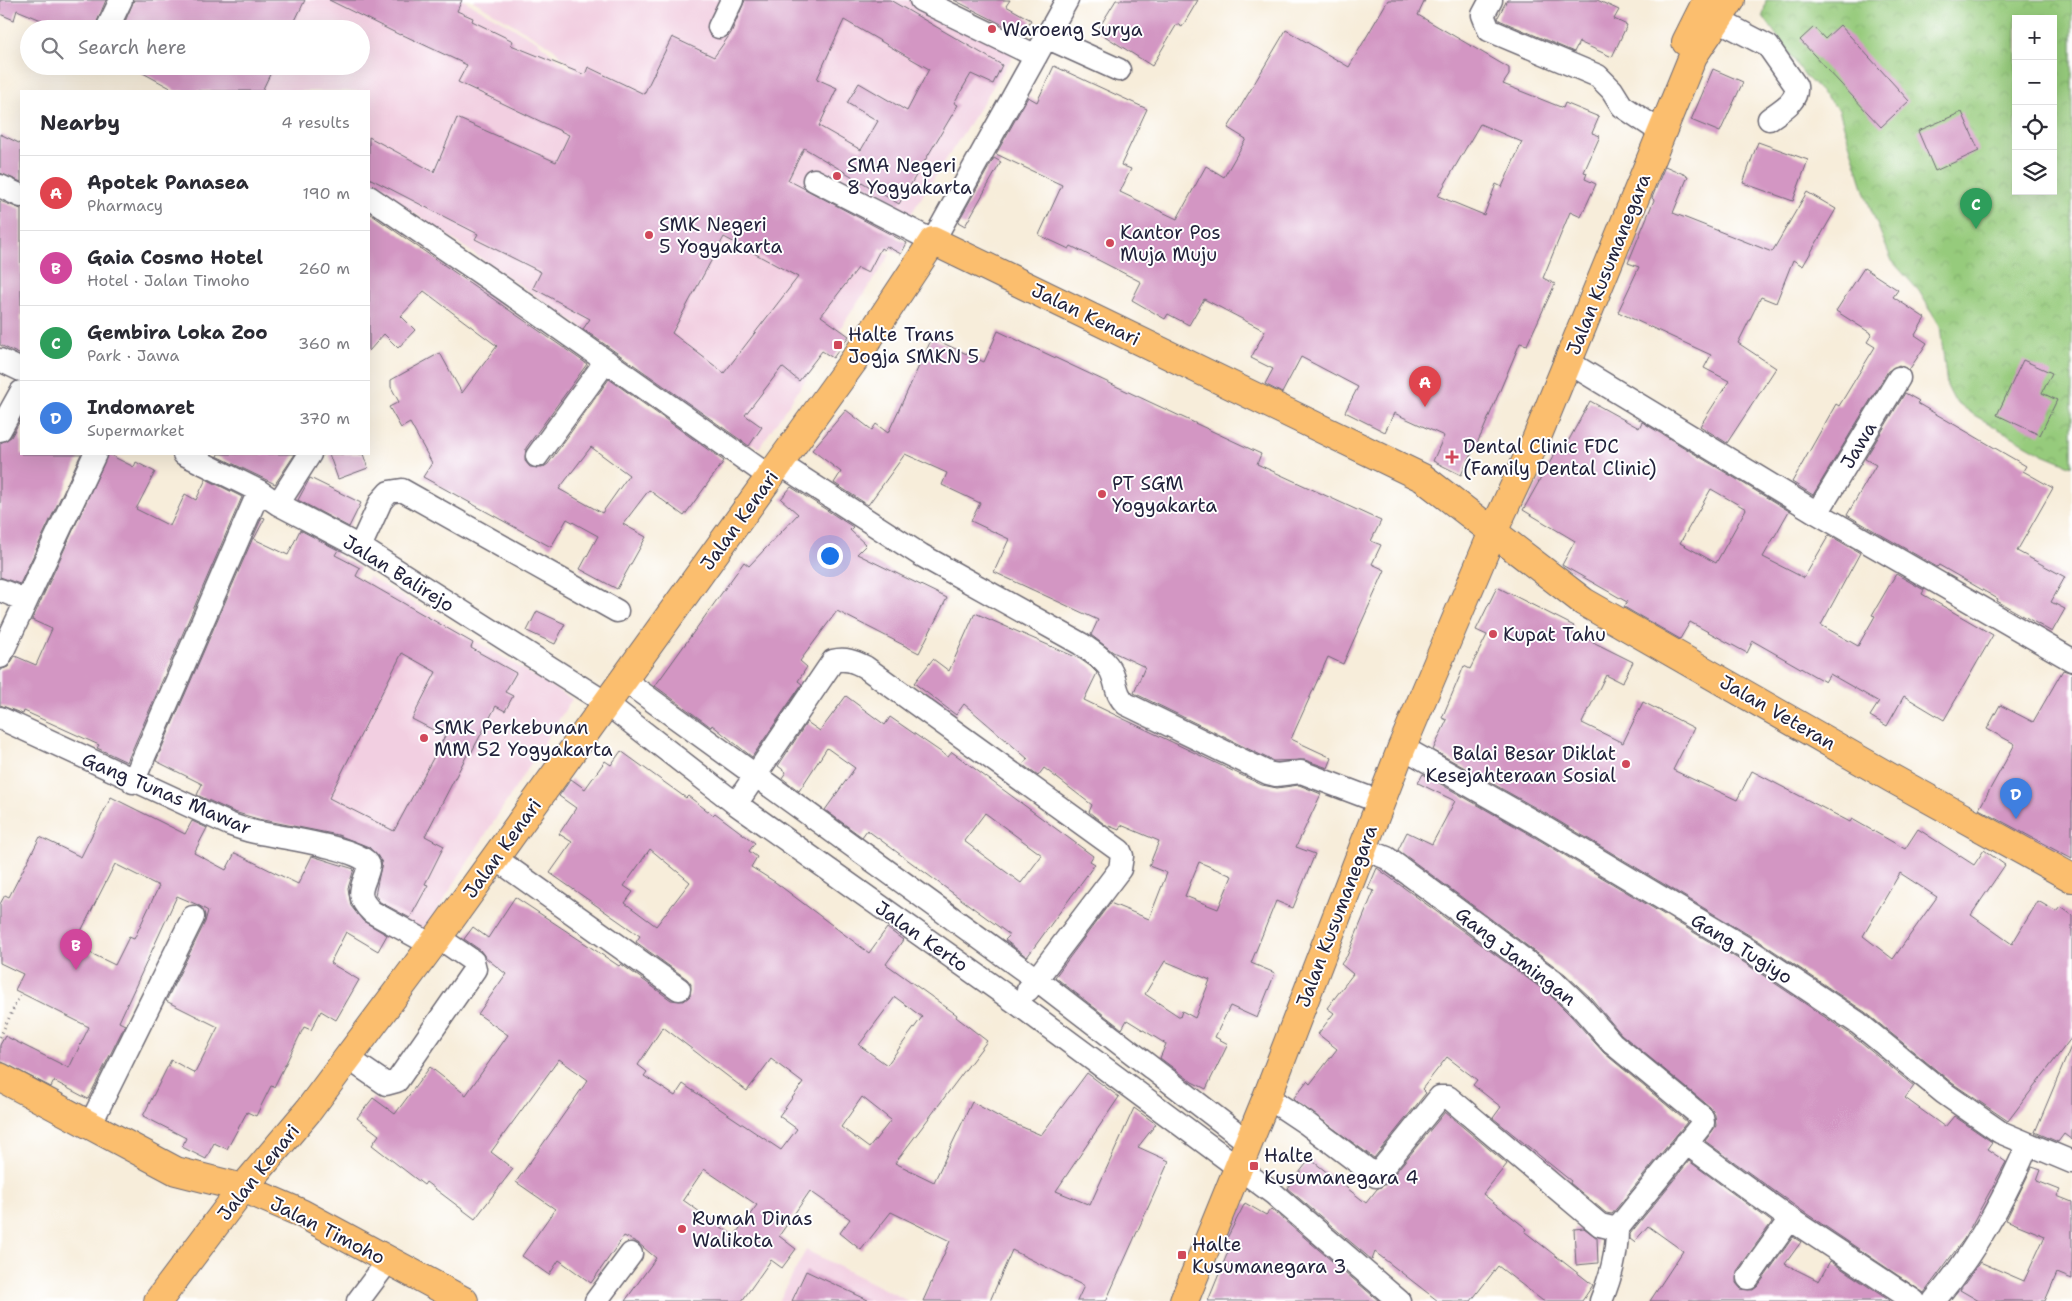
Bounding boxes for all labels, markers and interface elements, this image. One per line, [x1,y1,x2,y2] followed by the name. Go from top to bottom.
[2012,15,2057,195] map controls
[2012,15,2057,60] button: +
[1002,17,1143,42] place label: Waroeng Surya
[20,20,370,75] search box
[986,23,998,35] marker: Waroeng Surya
[38,34,66,62] icon: search
[78,35,187,60] text: Search here
[2012,60,2057,105] button: −
[2012,105,2057,150] button: locate
[40,109,120,137] text: Nearby
[281,112,350,133] text: 4 results
[2012,150,2057,195] button: layers
[847,153,972,200] place label: SMA Negeri 8 Yogyakarta
[87,170,249,195] text: Apotek Panasea
[831,170,843,182] marker: SMA Negeri 8 Yogyakarta
[1561,170,1656,359] street label: Jalan Kusumanegara
[50,183,62,204] text: A
[303,183,350,204] text: 190 m
[1960,188,1992,229] pin: C
[87,195,163,216] text: Pharmacy
[659,212,782,259] place label: SMK Negeri 5 Yogyakarta
[1120,220,1221,267] place label: Kantor Pos Muja Muju
[643,229,655,241] marker: SMK Negeri 5 Yogyakarta
[1104,237,1116,249] marker: Kantor Pos Muja Muju
[87,245,263,270] text: Gaia Cosmo Hotel
[51,258,61,279] text: B
[298,258,350,279] text: 260 m
[87,270,250,291] text: Hotel · Jalan Timoho
[1027,277,1144,351] street label: Jalan Kenari
[87,320,268,345] text: Gembira Loka Zoo
[848,322,979,369] place label: Halte Trans Jogja SMKN 5
[51,333,61,354] text: C
[298,333,350,354] text: 360 m
[832,339,844,351] marker: Halte Trans Jogja SMKN 5
[87,345,179,366] text: Park · Jawa
[1409,366,1441,407] pin: A
[87,395,195,420] text: Indomaret
[50,408,62,429] text: D
[299,408,350,429] text: 370 m
[1835,417,1882,473] street label: Jawa
[87,420,184,441] text: Supermarket
[1463,434,1657,481] place label: Dental Clinic FDC (Family Dental Clinic)
[1445,450,1459,464] marker: Dental Clinic FDC (Family Dental Clinic)
[695,465,784,575] street label: Jalan Kenari
[1112,471,1217,518] place label: PT SGM Yogyakarta
[1096,488,1108,500] marker: PT SGM Yogyakarta
[338,529,459,618] street label: Jalan Balirejo
[817,543,843,569] your location
[1503,622,1606,647] place label: Kupat Tahu
[1487,628,1499,640] marker: Kupat Tahu
[1715,669,1840,756] street label: Jalan Veteran
[434,715,613,762] place label: SMK Perkebunan MM 52 Yogyakarta
[418,732,430,744] marker: SMK Perkebunan MM 52 Yogyakarta
[1425,741,1616,788] place label: Balai Besar Diklat Kesejahteraan Sosial
[78,746,255,840] street label: Gang Tunas Mawar
[1620,758,1632,770] marker: Balai Besar Diklat Kesejahteraan Sosial
[2000,778,2032,819] pin: D
[458,793,547,903] street label: Jalan Kenari
[1290,821,1383,1011] street label: Jalan Kusumanegara
[870,895,973,978] street label: Jalan Kerto
[1450,901,1581,1011] street label: Gang Jamingan
[1686,907,1797,990] street label: Gang Tugiyo
[60,929,92,970] pin: B
[212,1119,305,1226] street label: Jalan Kenari
[1264,1143,1419,1190] place label: Halte Kusumanegara 4
[1248,1160,1260,1172] marker: Halte Kusumanegara 4
[266,1191,389,1270] street label: Jalan Timoho
[692,1206,813,1253] place label: Rumah Dinas Walikota
[676,1223,688,1235] marker: Rumah Dinas Walikota
[1192,1232,1347,1279] place label: Halte Kusumanegara 3
[1176,1249,1188,1261] marker: Halte Kusumanegara 3

